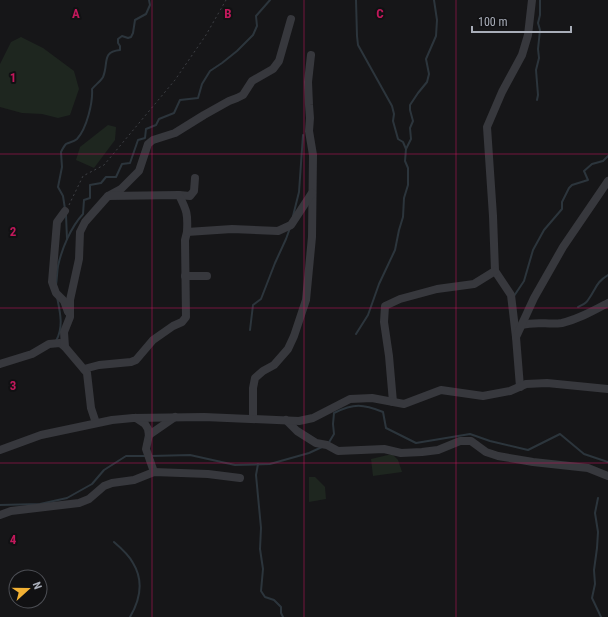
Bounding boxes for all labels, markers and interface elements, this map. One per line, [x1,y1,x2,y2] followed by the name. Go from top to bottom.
[72,6,80,21] text: A
[224,6,232,21] text: B
[376,6,384,21] text: C
[472,8,571,34] scale bar
[478,15,508,29] text: 100 m
[10,70,16,85] text: 1
[10,224,17,239] text: 2
[10,378,16,393] text: 3
[10,532,17,547] text: 4
[8,569,48,609] north arrow
[30,580,44,591] text: N

